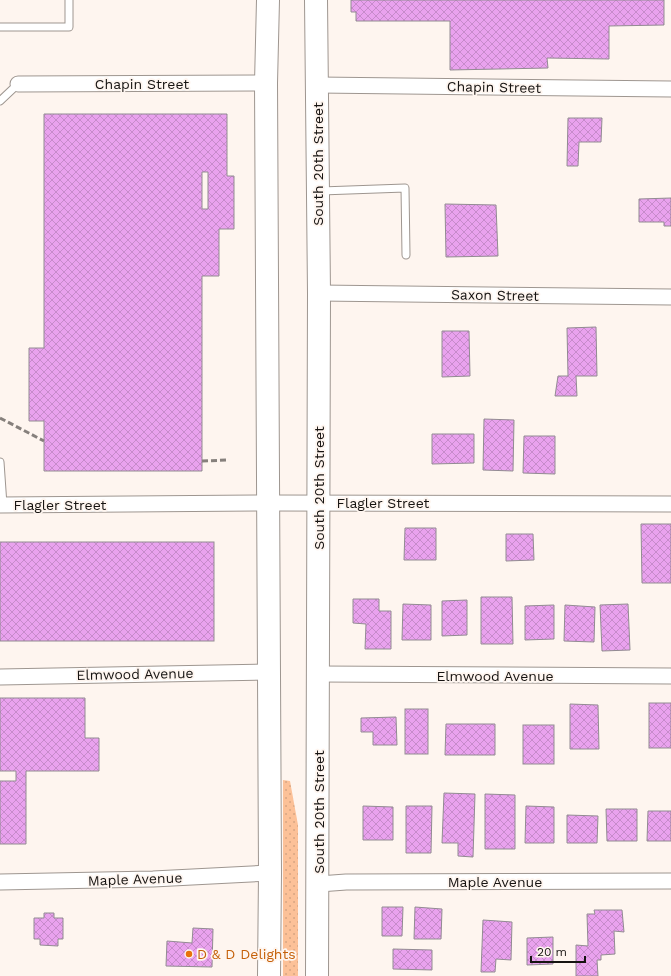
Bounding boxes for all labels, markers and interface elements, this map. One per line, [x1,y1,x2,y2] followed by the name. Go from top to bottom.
[95,76,189,92] street label: Chapin Street
[447,78,541,96] street label: Chapin Street
[310,102,326,226] street label: South 20th Street
[451,286,539,304] street label: Saxon Street
[311,426,327,550] street label: South 20th Street
[337,495,430,511] street label: Flagler Street
[14,497,107,513] street label: Flagler Street
[76,665,194,683] street label: Elmwood Avenue
[436,668,554,684] street label: Elmwood Avenue
[311,750,327,874] street label: South 20th Street
[87,869,183,889] street label: Maple Avenue
[448,874,542,890] street label: Maple Avenue
[531,938,585,964] scale bar
[537,945,567,959] text: 20 m
[197,946,296,962] place label: D & D Delights
[184,949,194,959] marker: D & D Delights

